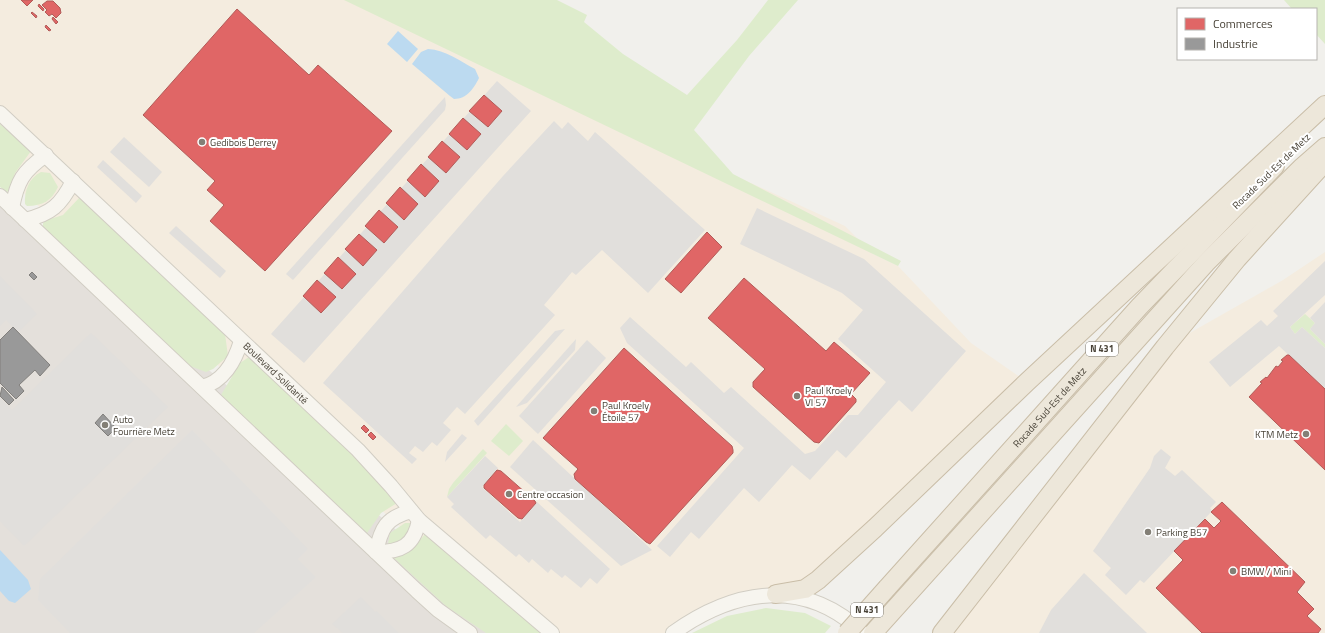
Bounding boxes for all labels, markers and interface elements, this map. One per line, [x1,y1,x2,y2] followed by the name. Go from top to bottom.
[1177,8,1317,60] legend
[1213,14,1273,33] text: Commerces
[1213,34,1258,53] text: Industrie
[1229,130,1314,213] street label: Rocade Sud-Est de Metz
[210,135,277,150] place label: Gedibois Derrey
[197,137,207,147] marker: Gedibois Derrey
[240,339,312,408] street label: Boulevard Solidarité
[1086,342,1118,356] road number: N 431
[1009,364,1090,451] street label: Rocade Sud-Est de Metz
[805,383,852,410] place label: Paul Kroely VI 57
[792,391,802,401] marker: Paul Kroely VI 57
[602,398,649,425] place label: Paul Kroely Étoile 57
[589,406,599,416] marker: Paul Kroely Étoile 57
[113,412,175,439] place label: Auto Fourrière Metz
[100,420,110,430] marker: Auto Fourrière Metz
[1255,427,1298,442] place label: KTM Metz
[1301,429,1311,439] marker: KTM Metz
[517,487,583,502] place label: Centre occasion
[504,489,514,499] marker: Centre occasion
[1156,525,1207,540] place label: Parking B57
[1143,527,1153,537] marker: Parking B57
[1241,564,1291,579] place label: BMW / Mini
[1228,566,1238,576] marker: BMW / Mini
[851,603,883,617] road number: N 431

